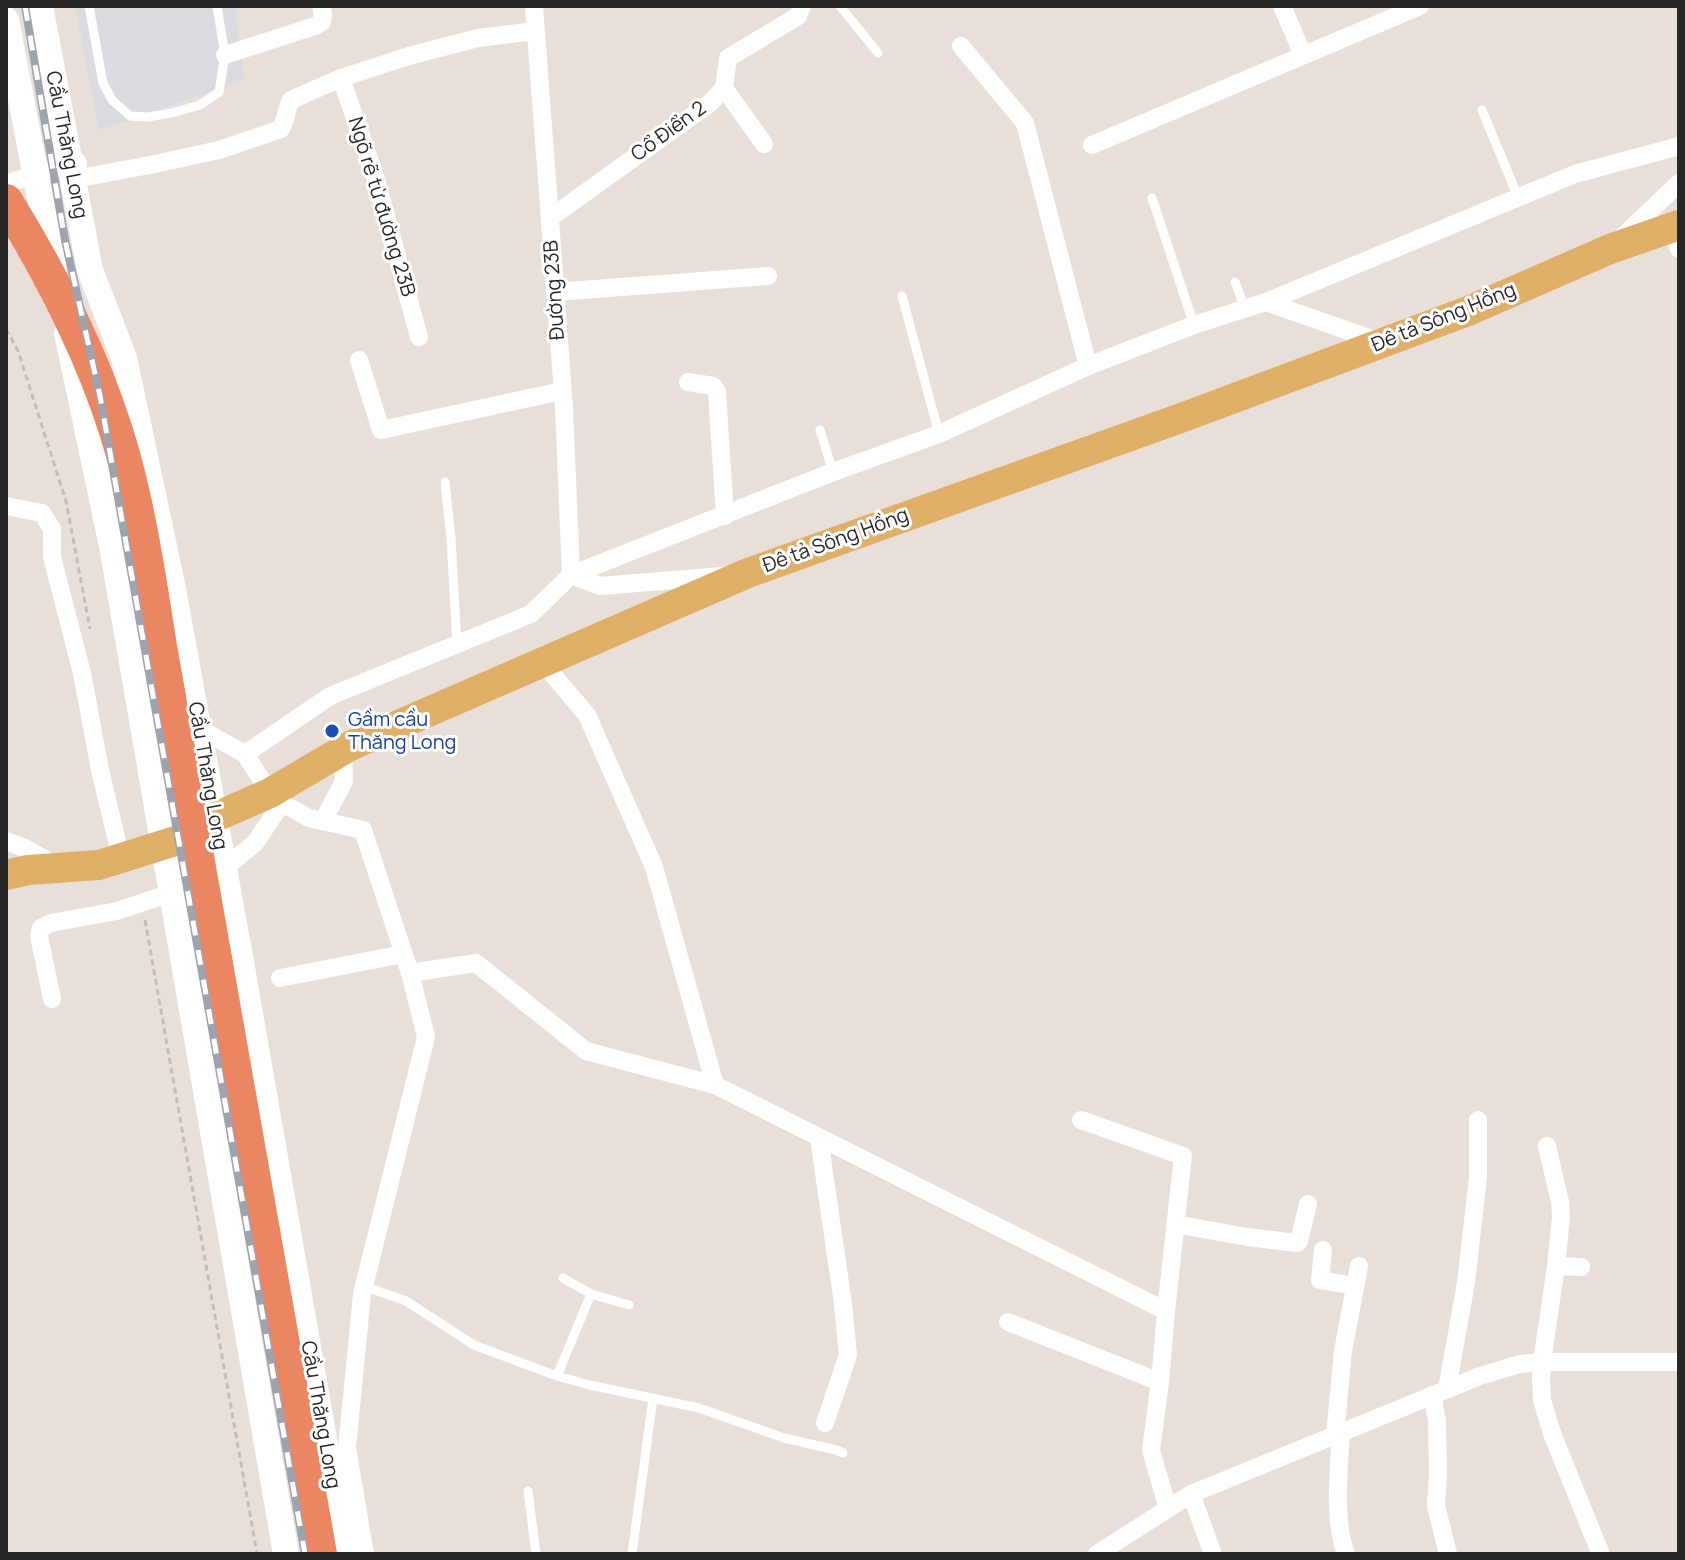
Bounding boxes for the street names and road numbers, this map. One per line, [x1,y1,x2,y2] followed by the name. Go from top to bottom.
[40,69,92,221] street label: Cầu Thăng Long
[627,97,711,167] street label: Cổ Điển 2
[342,114,420,300] street label: Ngõ rẽ từ đường 23B
[540,239,570,341] street label: Đường 23B
[1368,278,1520,358] street label: Đê tả Sông Hồng
[760,504,912,578] street label: Đê tả Sông Hồng
[182,700,232,852] street label: Cầu Thăng Long
[295,1339,345,1491] street label: Cầu Thăng Long

